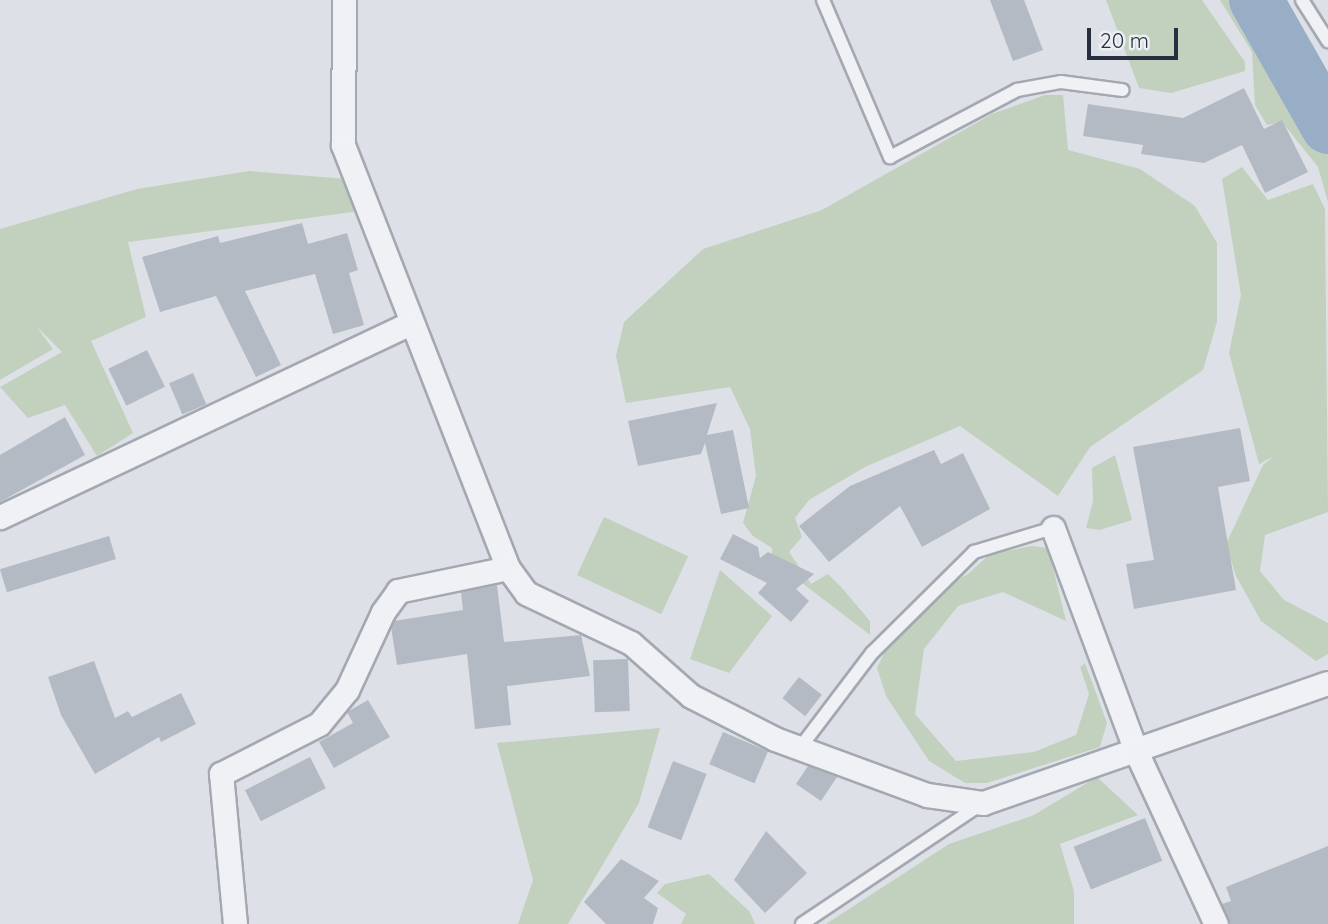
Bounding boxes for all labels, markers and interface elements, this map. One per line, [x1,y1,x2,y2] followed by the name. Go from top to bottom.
[1090,14,1181,58] scale bar
[1100,27,1149,53] text: 20 m

